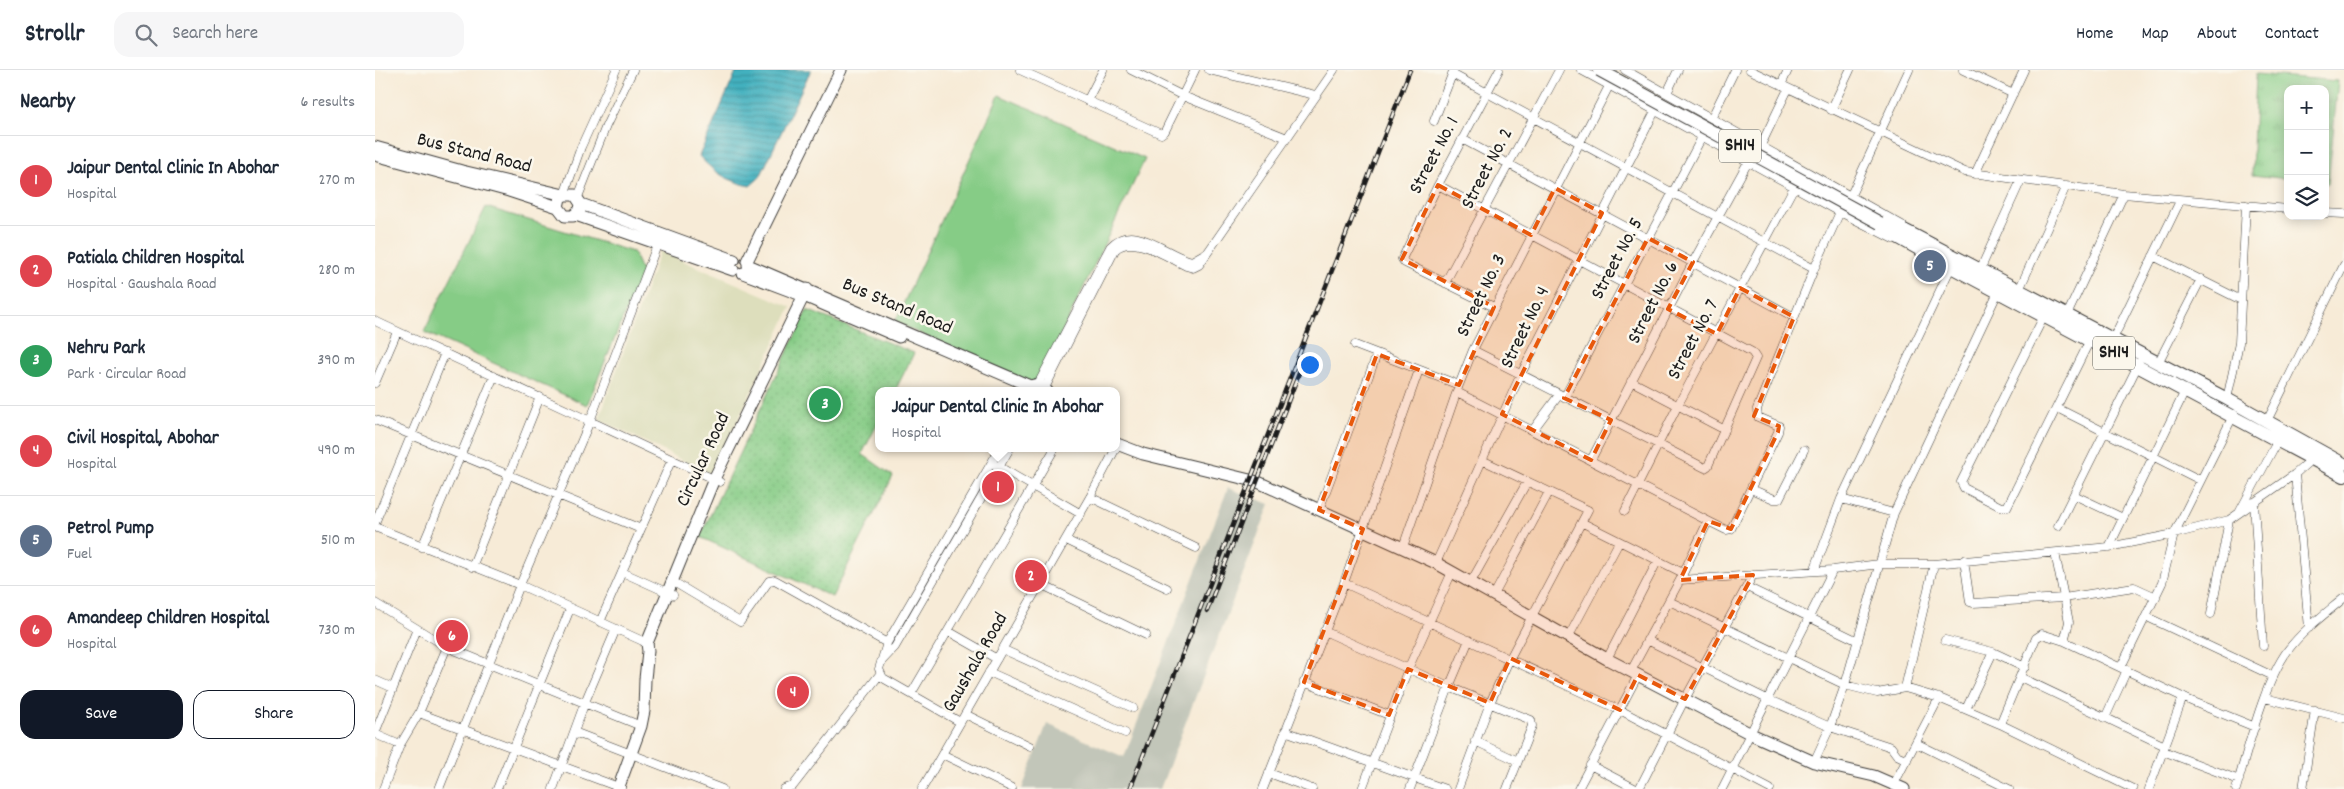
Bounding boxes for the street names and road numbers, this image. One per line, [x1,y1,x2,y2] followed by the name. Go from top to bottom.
[1403,112,1467,200] street label: Street No. 1
[1455,123,1521,215] street label: Street No. 2
[414,126,534,182] street label: Bus Stand Road
[1719,129,1761,162] road number: SH14
[1585,213,1651,305] street label: Street No. 5
[1450,250,1514,342] street label: Street No. 3
[1621,257,1687,349] street label: Street No. 6
[838,271,956,343] street label: Bus Stand Road
[1494,282,1558,374] street label: Street No. 4
[1661,295,1727,385] street label: Street No. 7
[2093,336,2135,370] road number: SH14
[670,408,738,512] street label: Circular Road
[936,608,1016,718] street label: Gaushala Road

